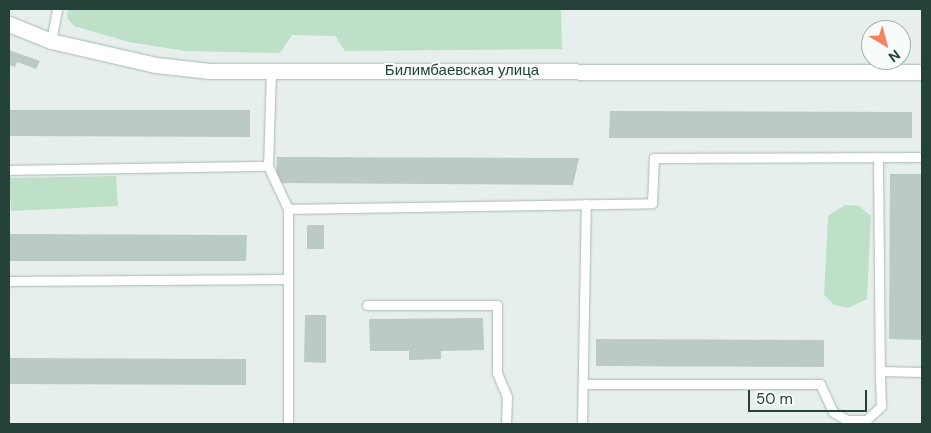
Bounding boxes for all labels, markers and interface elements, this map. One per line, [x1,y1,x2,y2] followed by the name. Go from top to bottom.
[861,20,911,70] north arrow
[885,46,904,66] text: N
[385,62,539,80] street label: Билимбаевская улица
[751,380,870,412] scale bar
[756,389,793,409] text: 50 m

